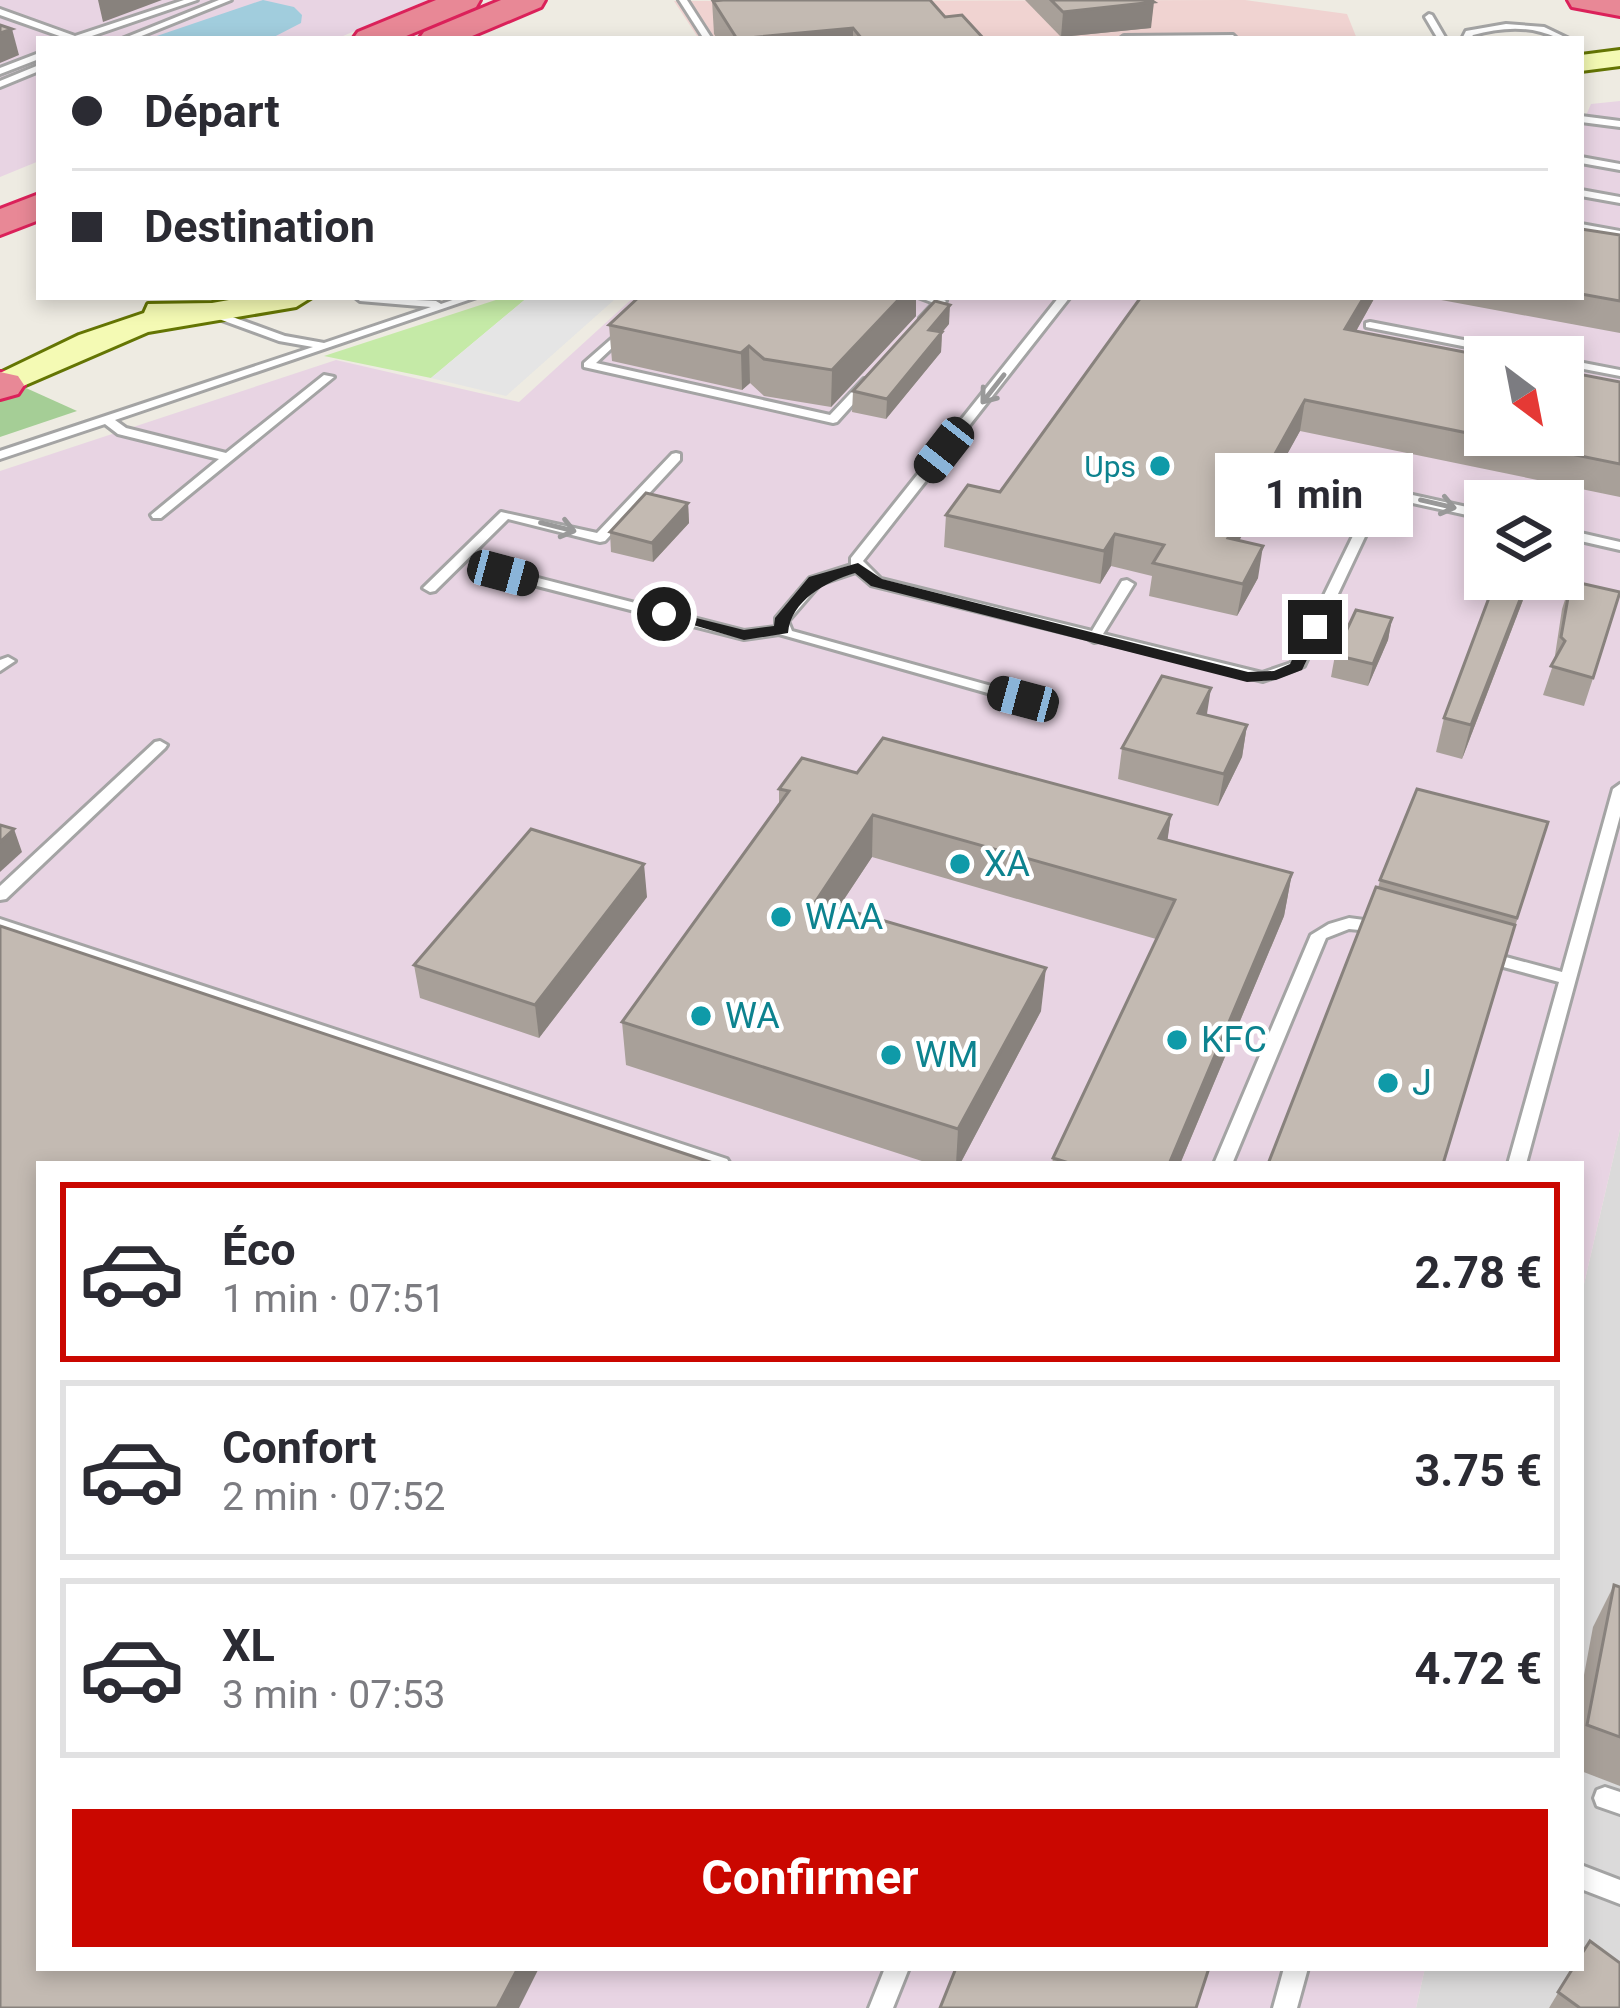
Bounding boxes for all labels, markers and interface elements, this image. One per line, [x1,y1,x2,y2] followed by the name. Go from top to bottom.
[144,85,280,138] text: Départ
[144,200,375,253] text: Destination
[1464,336,1584,456] north arrow
[1464,336,1584,600] map controls
[980,372,1007,404] one-way arrow
[908,411,980,489] car
[1084,449,1136,484] place label: Ups
[1147,453,1173,479] marker: Ups
[1216,453,1414,537] callout: 1 min
[1265,472,1363,518] text: 1 min
[1464,480,1584,600] button: layers
[1418,494,1456,517] one-way arrow
[538,517,576,539] one-way arrow
[464,546,542,600] car
[637,587,691,641] route start
[1288,600,1342,654] route end
[984,672,1062,726] car
[984,843,1031,885] place label: XA
[947,851,973,877] marker: XA
[805,896,884,938] place label: WAA
[768,904,794,930] marker: WAA
[725,995,780,1037] place label: WA
[688,1003,714,1029] marker: WA
[1201,1019,1267,1061] place label: KFC
[1164,1027,1190,1053] marker: KFC
[915,1034,978,1076] place label: WM
[878,1042,904,1068] marker: WM
[1412,1062,1432,1104] place label: J
[1375,1070,1401,1096] marker: J
[78,1218,186,1326] icon: car
[222,1223,296,1276] text: Éco
[1414,1246,1542,1299] text: 2.78 €
[222,1276,445,1322] text: 1 min · 07:51
[78,1416,186,1524] icon: car
[222,1421,376,1474] text: Confort
[1414,1444,1542,1497] text: 3.75 €
[222,1474,445,1520] text: 2 min · 07:52
[78,1614,186,1722] icon: car
[222,1619,275,1672] text: XL
[1414,1642,1542,1695] text: 4.72 €
[222,1672,445,1718] text: 3 min · 07:53
[72,1809,1548,1947] button: Confirmer

